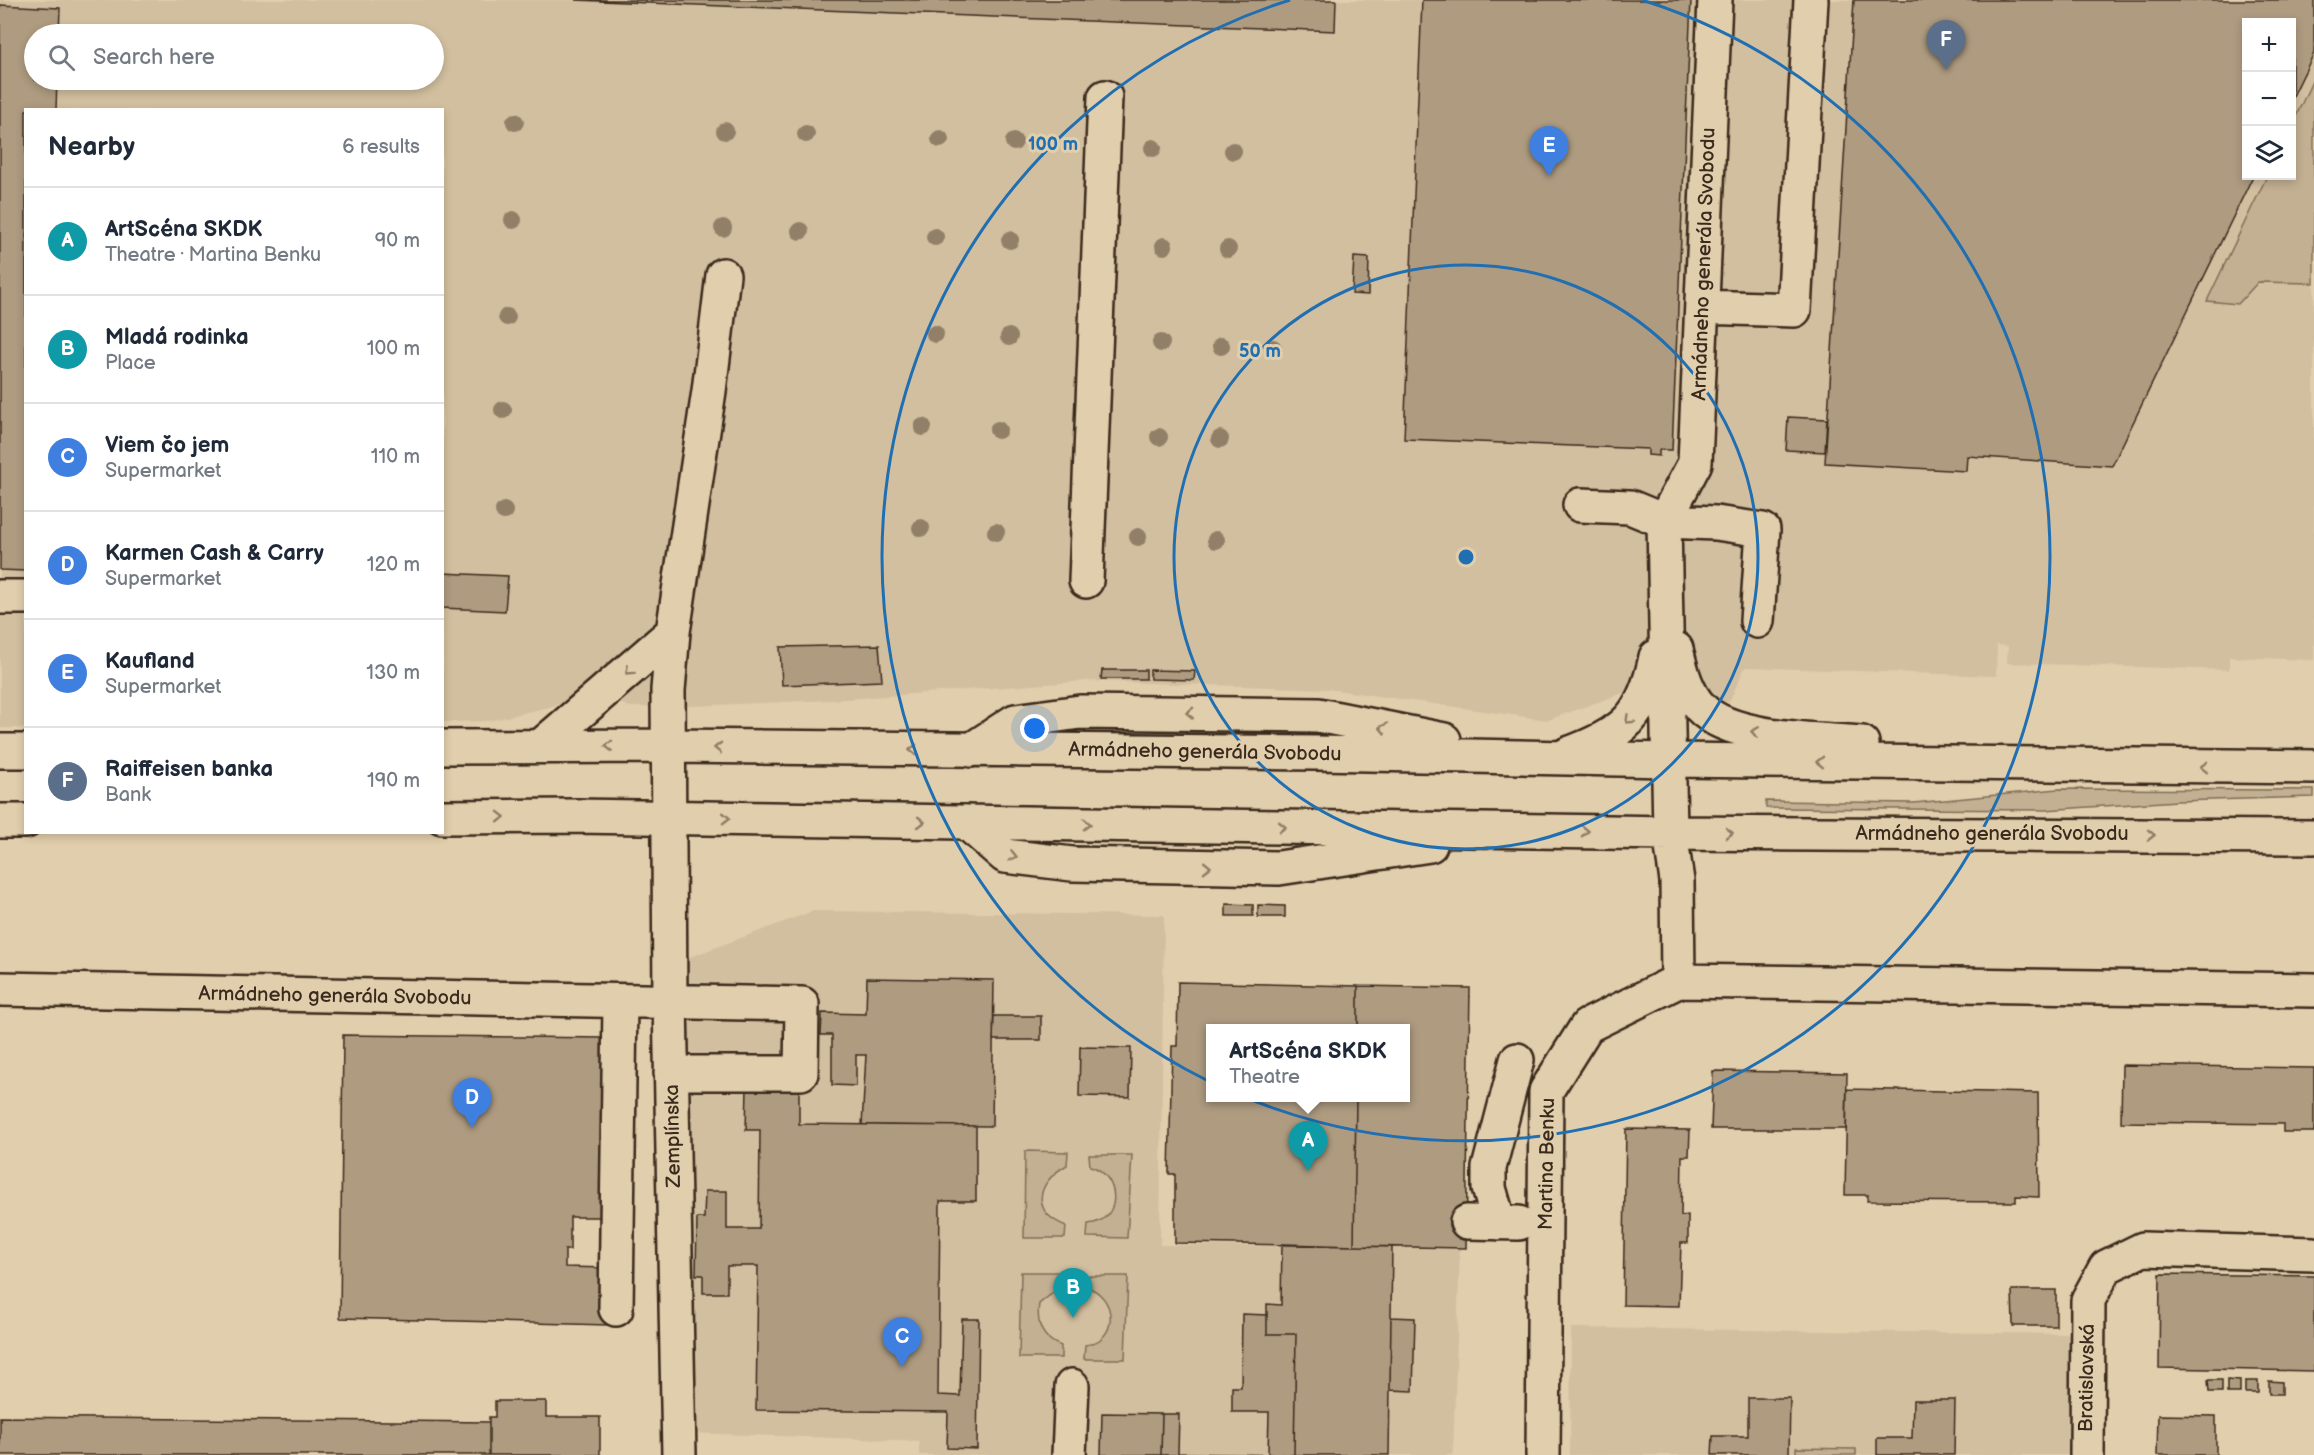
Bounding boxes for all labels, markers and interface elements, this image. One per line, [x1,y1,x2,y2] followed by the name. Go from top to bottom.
[2242,18,2296,180] map controls
[2242,18,2296,72] button: +
[1926,20,1966,70] pin: F
[24,24,444,90] search box
[45,41,78,74] icon: search
[93,44,215,71] text: Search here
[2242,72,2296,126] button: −
[1530,126,1568,176] pin: E
[2242,126,2296,180] button: layers
[1687,127,1721,401] street label: Armádneho generála Svobodu
[48,132,135,163] text: Nearby
[1028,134,1078,155] text: 100 m
[342,135,420,159] text: 6 results
[105,216,262,243] text: ArtScéna SKDK
[61,229,74,253] text: A
[375,229,420,253] text: 90 m
[105,243,321,267] text: Theatre · Martina Benku
[105,324,249,351] text: Mladá rodinka
[60,337,75,361] text: B
[367,337,420,361] text: 100 m
[1239,341,1281,362] text: 50 m
[105,351,156,375] text: Place
[105,432,229,459] text: Viem čo jem
[60,445,75,469] text: C
[371,445,420,469] text: 110 m
[105,459,221,483] text: Supermarket
[105,540,324,567] text: Karmen Cash & Carry
[1456,547,1476,567] centre of rings
[61,553,74,577] text: D
[367,553,420,577] text: 120 m
[105,567,221,591] text: Supermarket
[105,648,195,675] text: Kaufland
[61,661,74,685] text: E
[366,661,420,685] text: 130 m
[625,664,636,675] one-way arrow
[105,675,221,699] text: Supermarket
[1185,707,1194,719] one-way arrow
[1625,712,1636,723] one-way arrow
[1020,714,1049,743] your location
[1379,722,1389,735] one-way arrow
[1750,726,1760,739] one-way arrow
[1068,738,1342,766] street label: Armádneho generála Svobodu
[604,740,613,752] one-way arrow
[713,741,722,754] one-way arrow
[908,744,917,756] one-way arrow
[105,756,273,783] text: Raiffeisen banka
[1815,756,1824,768] one-way arrow
[2199,761,2208,773] one-way arrow
[61,769,74,793] text: F
[367,769,420,793] text: 190 m
[105,783,151,807] text: Bank
[496,811,505,823] one-way arrow
[722,812,731,824] one-way arrow
[917,815,926,828] one-way arrow
[1083,818,1092,830] one-way arrow
[1278,821,1287,833] one-way arrow
[1855,822,2129,846] street label: Armádneho generála Svobodu
[1581,825,1590,838] one-way arrow
[1724,827,1733,839] one-way arrow
[2146,828,2155,841] one-way arrow
[1008,848,1018,861] one-way arrow
[1202,860,1211,873] one-way arrow
[198,982,472,1010] street label: Armádneho generála Svobodu
[1206,1024,1410,1102] popup
[1229,1038,1387,1065] text: ArtScéna SKDK
[1229,1065,1300,1089] text: Theatre
[452,1078,492,1128] pin: D
[660,1084,686,1189] street label: Zemplínska
[1534,1098,1560,1230] street label: Martina Benku
[1288,1122,1328,1171] pin: A
[1054,1268,1092,1318] pin: B
[882,1318,922,1367] pin: C
[2074,1324,2100,1432] street label: Bratislavská

